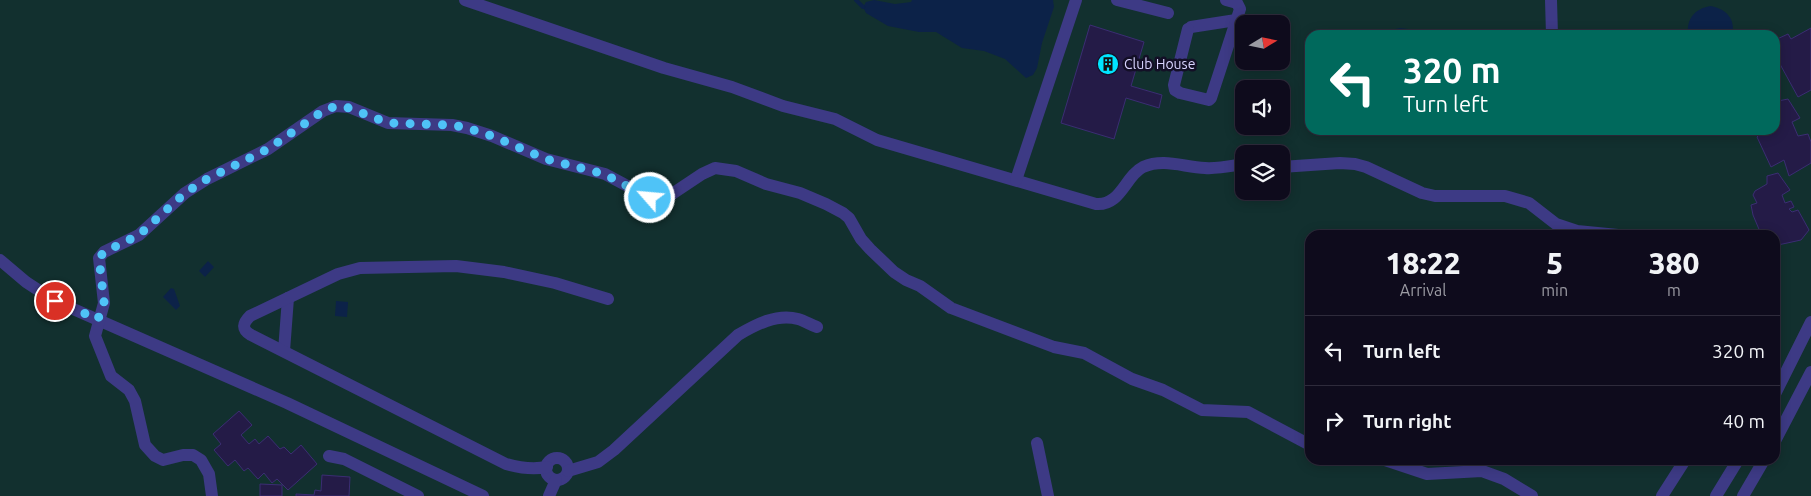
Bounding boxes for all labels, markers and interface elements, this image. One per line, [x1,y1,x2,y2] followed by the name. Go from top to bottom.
[1235,15,1290,70] north arrow
[1235,15,1290,200] map controls
[1320,50,1385,115] icon: left
[1403,50,1501,90] text: 320 m
[1096,52,1120,76] building icon: Club House
[1124,56,1195,72] place label: Club House
[1235,80,1290,135] button: sound
[1403,91,1488,116] text: Turn left
[1235,145,1290,200] button: layers
[623,171,675,223] position arrow
[1386,246,1461,280] text: 18:22
[1546,246,1563,280] text: 5
[1649,246,1699,280] text: 380
[34,280,76,322] pin
[1400,281,1446,299] text: Arrival
[1541,281,1568,299] text: min
[1667,281,1681,299] text: m
[41,287,69,315] icon: arrive
[1320,337,1348,365] icon: left
[1363,340,1441,362] text: Turn left
[1712,340,1765,362] text: 320 m
[1320,407,1348,435] icon: right
[1363,410,1451,432] text: Turn right
[1723,410,1765,432] text: 40 m

